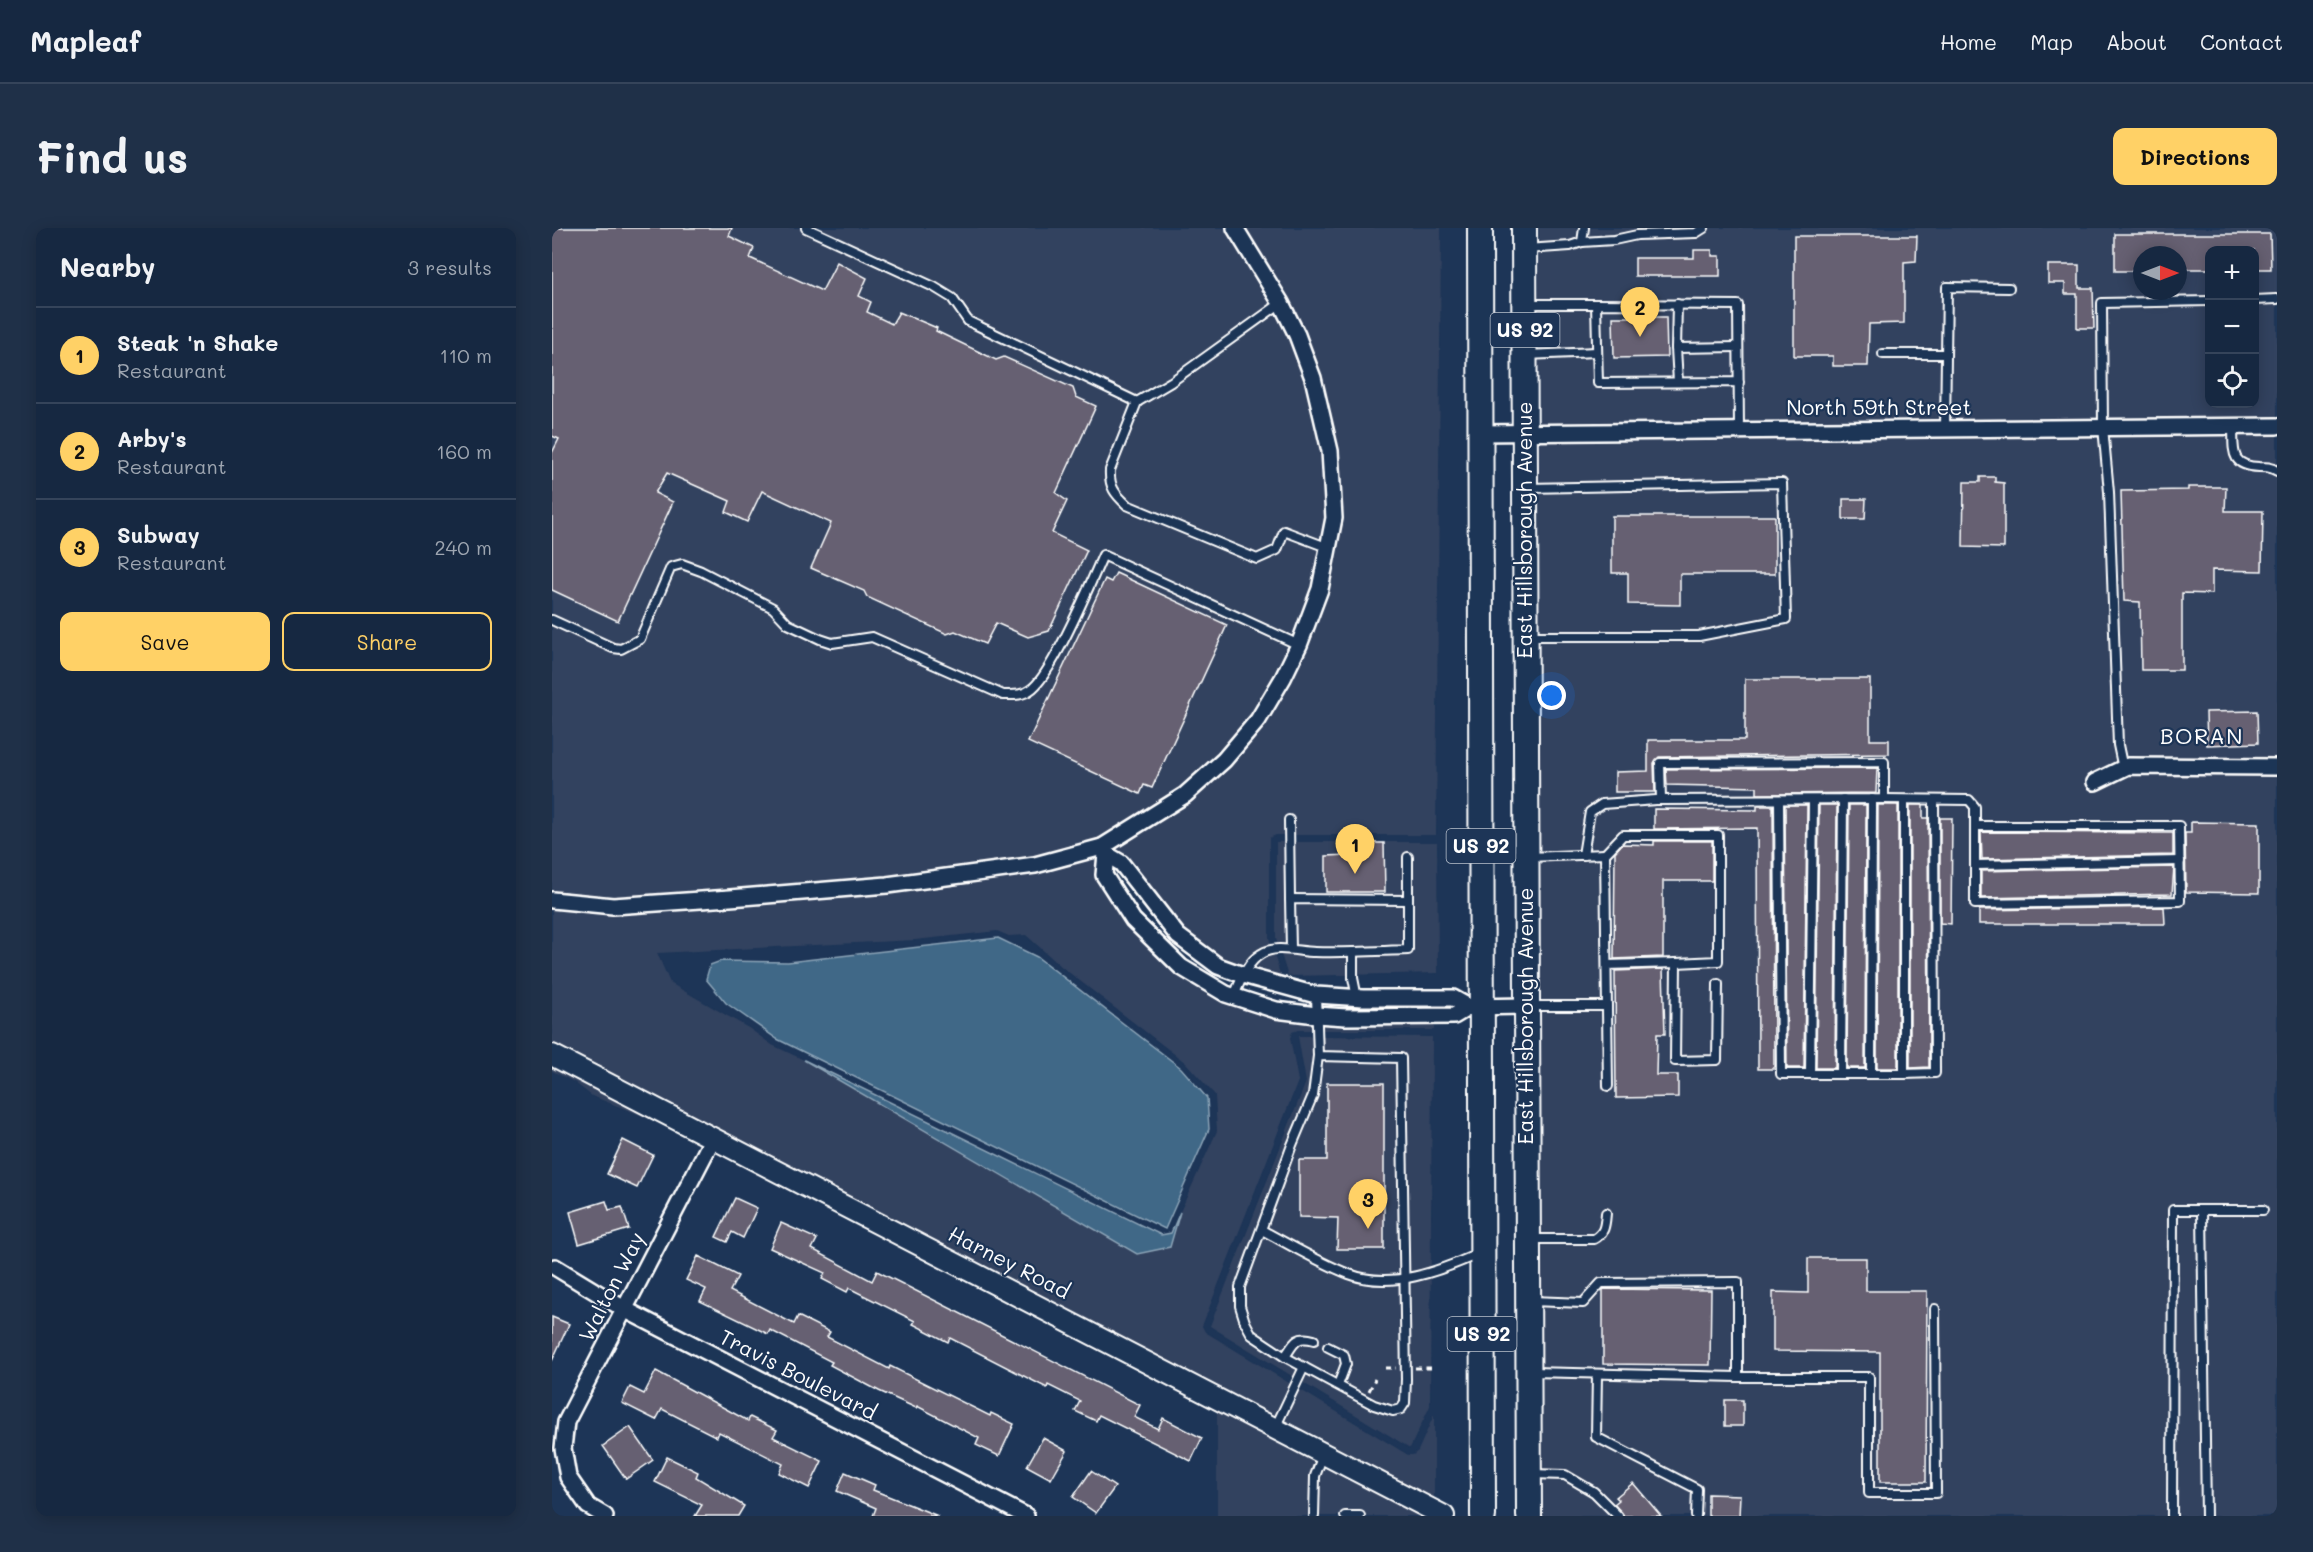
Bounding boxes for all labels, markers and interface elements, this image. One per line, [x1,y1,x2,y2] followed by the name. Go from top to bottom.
[30,23,141,59] text: Mapleaf
[1940,28,1997,55] text: Home
[2030,28,2073,55] text: Map
[2106,28,2167,55] text: About
[2200,28,2283,55] text: Contact
[2113,128,2277,185] button: Directions
[36,129,188,184] text: Find us
[2133,246,2187,300] north arrow
[2205,246,2259,408] map controls
[2205,246,2259,300] button: +
[60,250,155,284] text: Nearby
[407,254,492,280] text: 3 results
[1620,288,1660,337] pin: 2
[2205,300,2259,354] button: −
[1490,313,1560,347] road number: US 92
[117,328,278,357] text: Steak 'n Shake
[75,342,84,368] text: 1
[439,342,492,368] text: 110 m
[2205,354,2259,408] button: locate
[117,357,227,383] text: Restaurant
[1786,393,1972,420] street label: North 59th Street
[1510,401,1537,659] street label: East Hillsborough Avenue
[117,424,187,453] text: Arby's
[74,438,85,464] text: 2
[436,438,492,464] text: 160 m
[117,453,227,479] text: Restaurant
[117,520,200,549] text: Subway
[74,534,86,560] text: 3
[434,534,492,560] text: 240 m
[117,549,227,575] text: Restaurant
[60,612,270,671] button: Save
[282,612,492,671] button: Share
[1537,681,1566,710] your location
[2160,721,2244,750] district label: BORAN
[1336,824,1374,874] pin: 1
[1446,829,1516,863] road number: US 92
[1511,887,1538,1145] street label: East Hillsborough Avenue
[1348,1180,1388,1229] pin: 3
[944,1219,1075,1304] street label: Harney Road
[572,1227,650,1346] street label: Walton Way
[1448,1317,1516,1351] road number: US 92
[715,1322,882,1425] street label: Travis Boulevard

